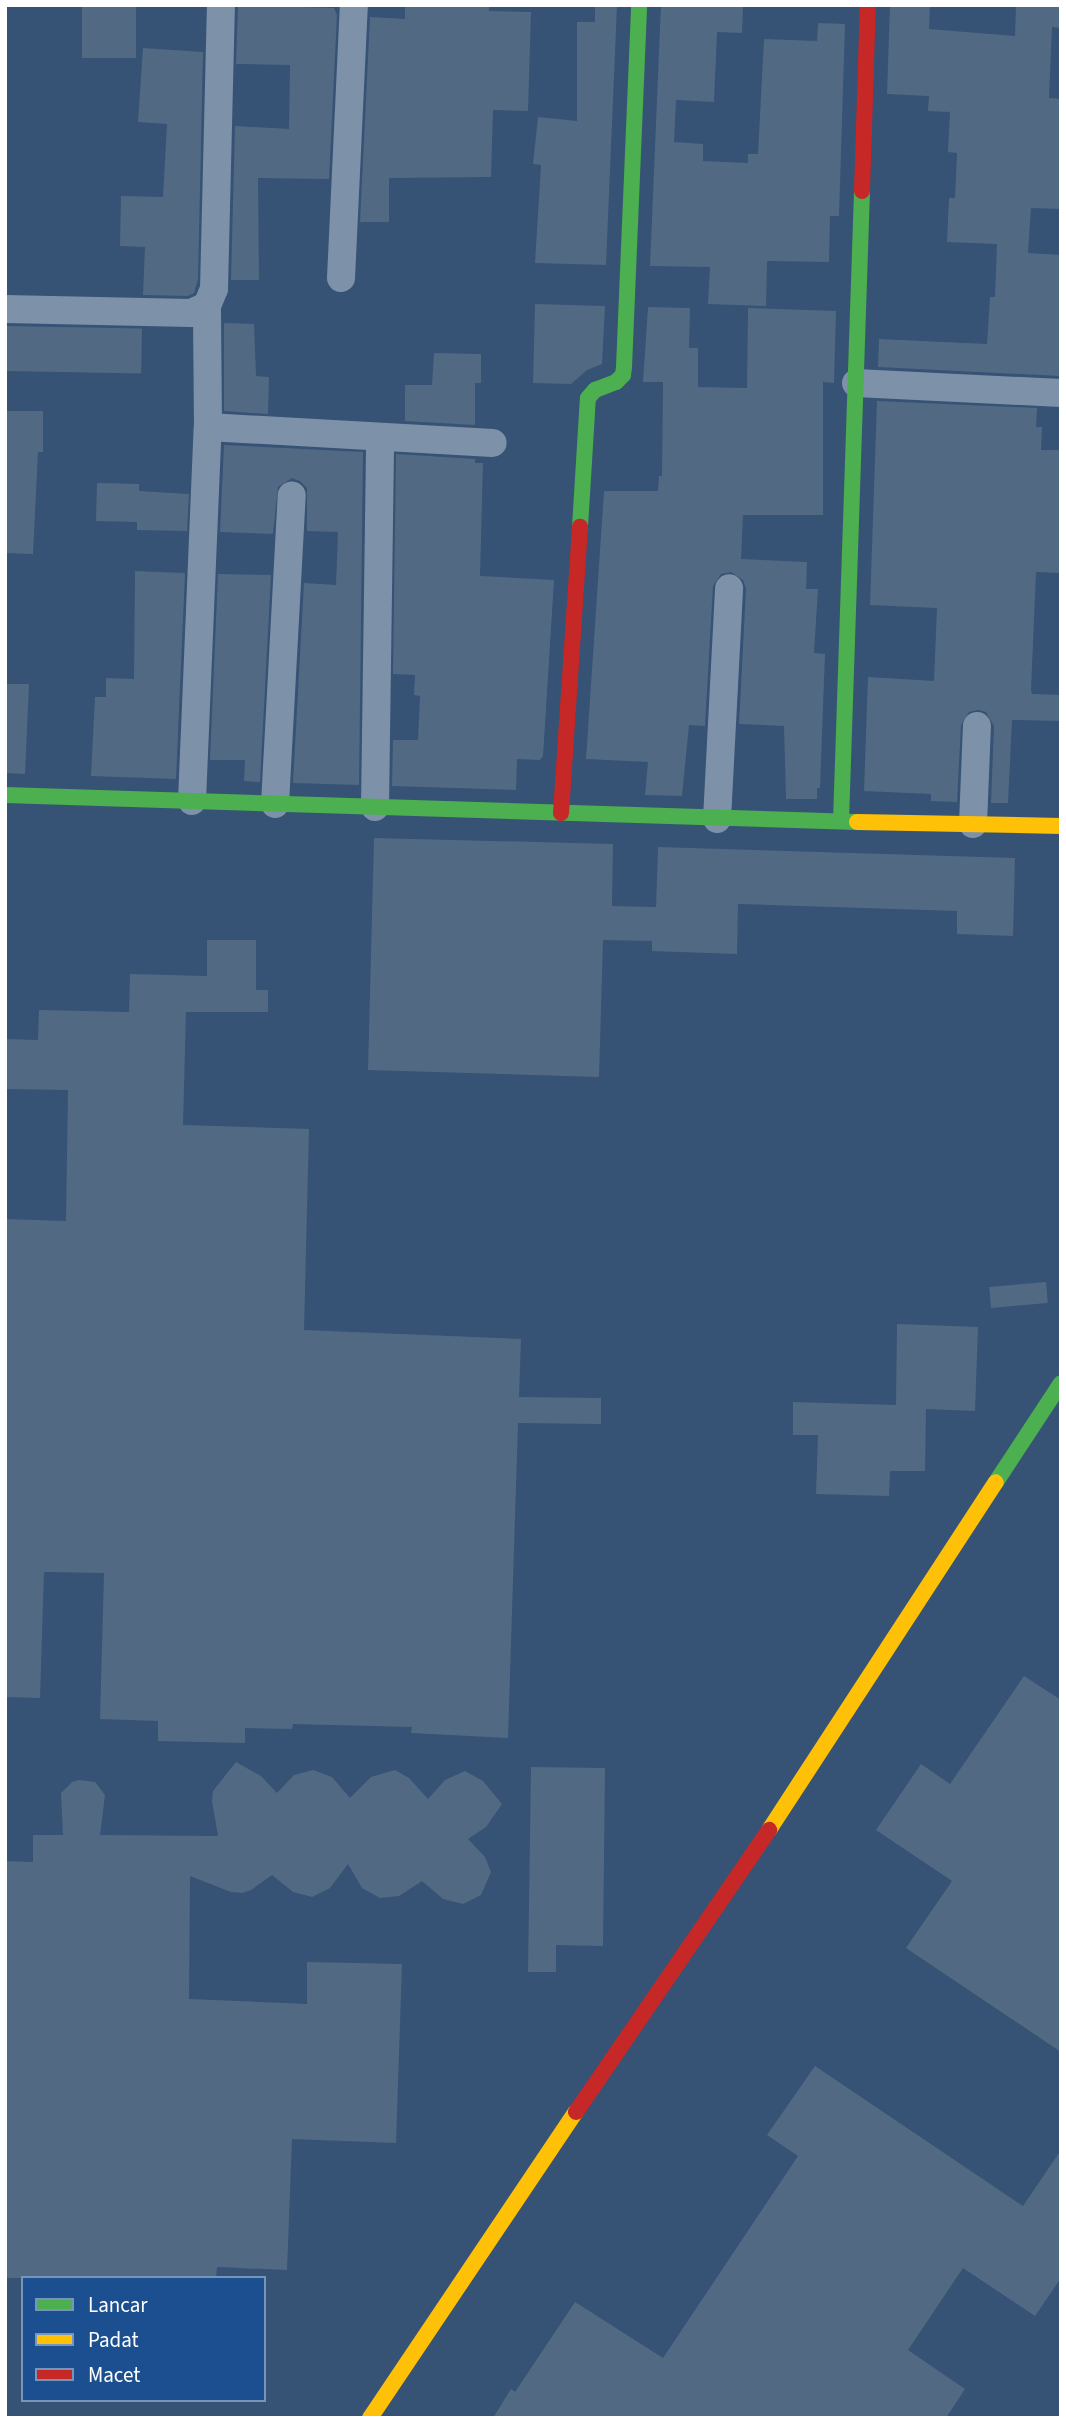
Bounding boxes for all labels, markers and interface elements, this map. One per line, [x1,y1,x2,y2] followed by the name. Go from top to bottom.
[21,2276,266,2402] legend
[88,2290,148,2320] text: Lancar
[88,2325,139,2355] text: Padat
[88,2360,140,2390] text: Macet

